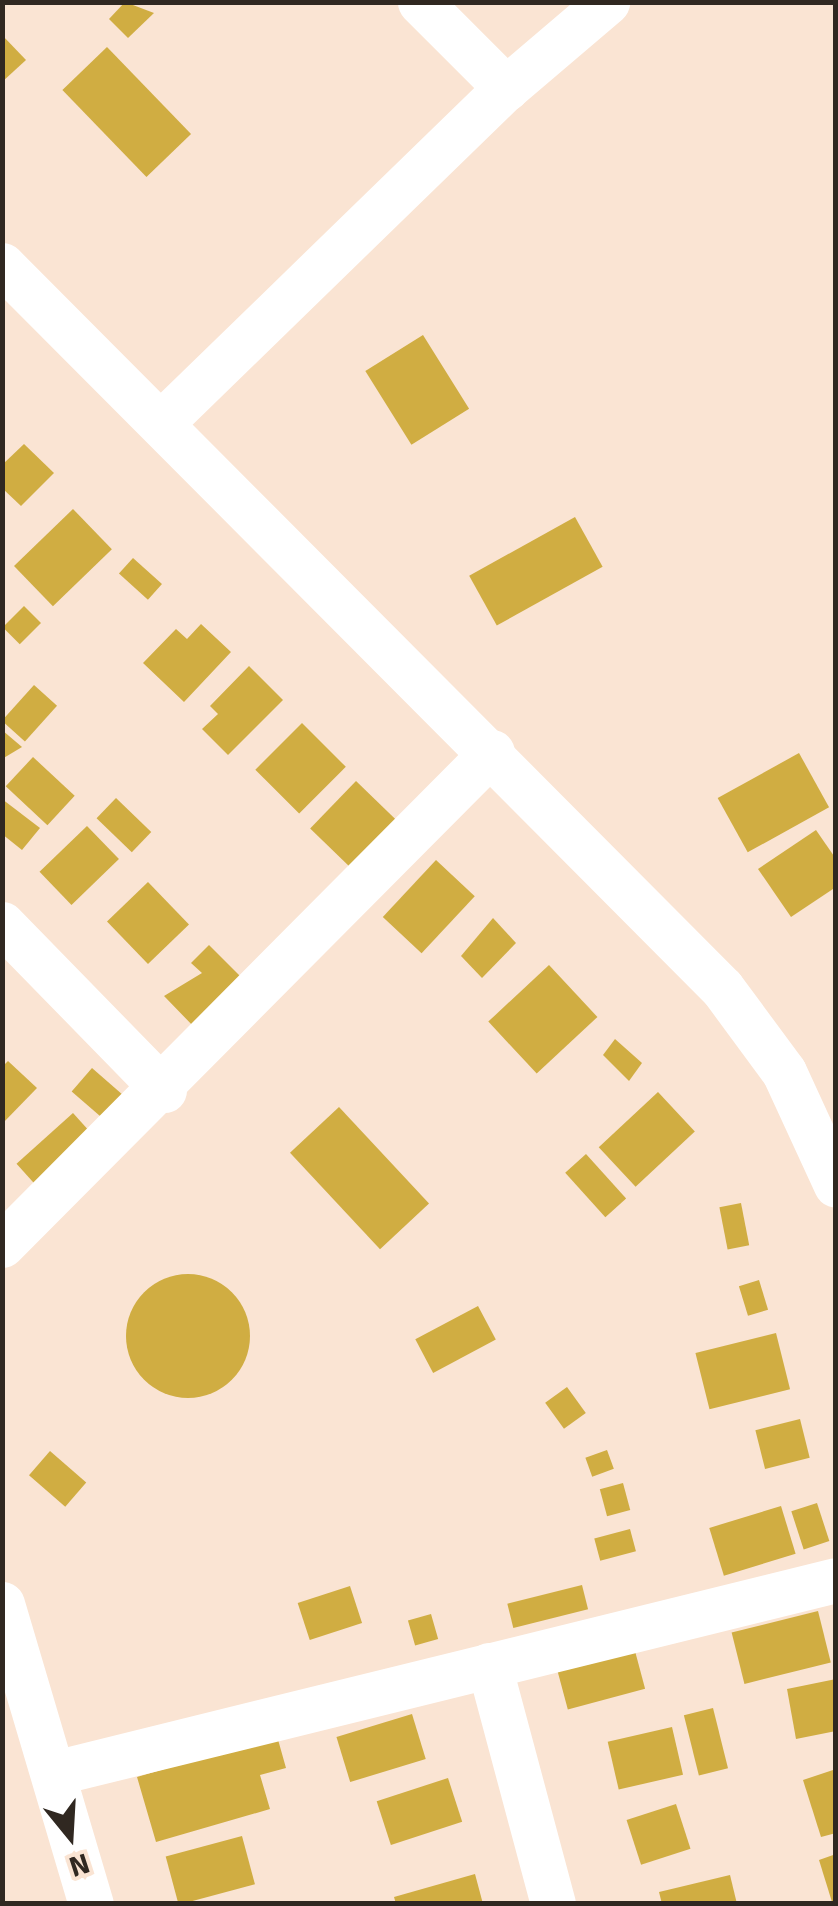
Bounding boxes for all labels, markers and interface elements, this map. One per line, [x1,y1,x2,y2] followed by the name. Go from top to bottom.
[20,1786,120,1886] north arrow
[65,1845,94,1884] text: N

